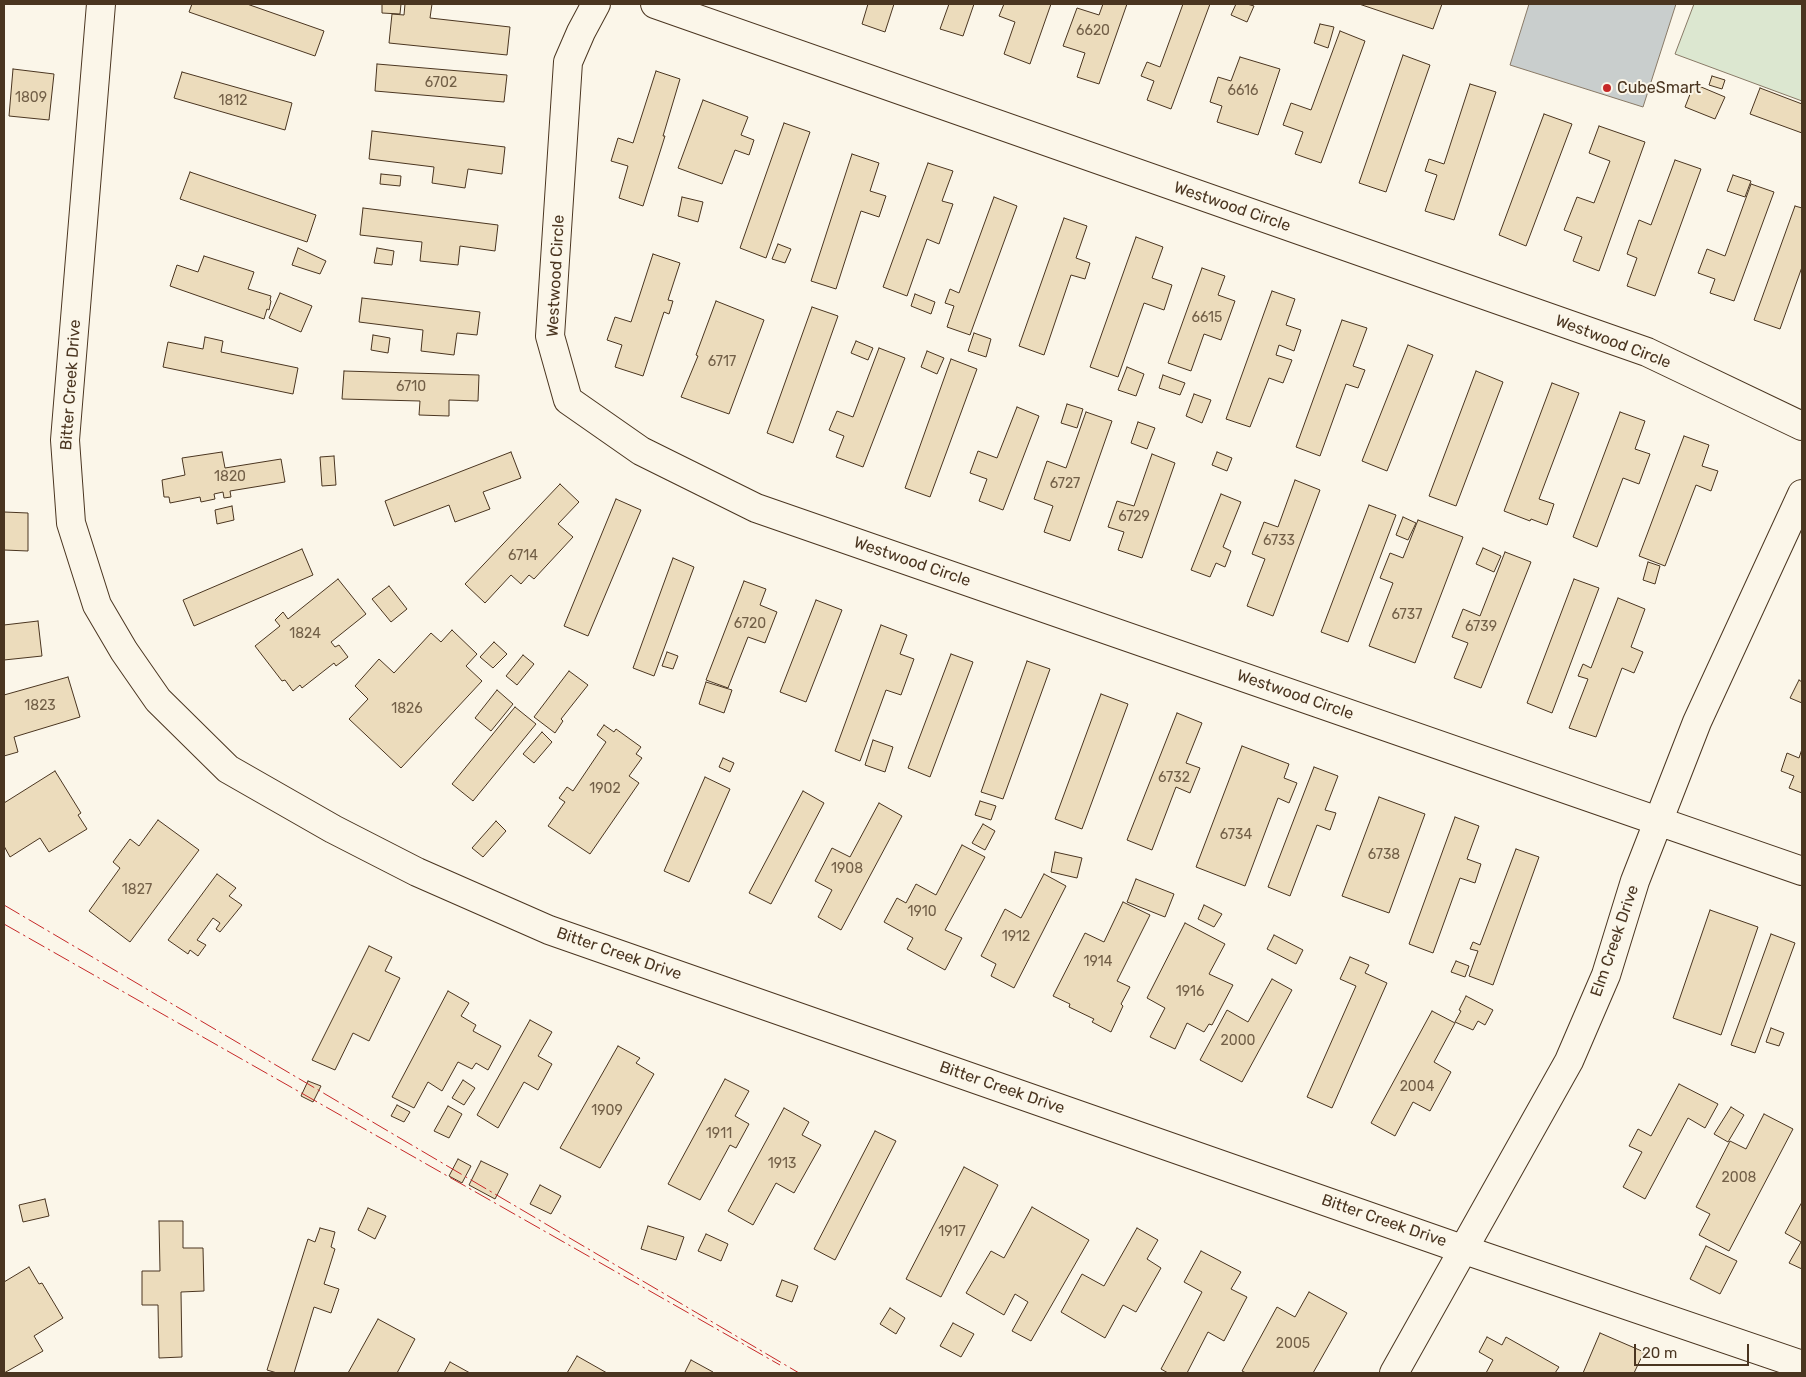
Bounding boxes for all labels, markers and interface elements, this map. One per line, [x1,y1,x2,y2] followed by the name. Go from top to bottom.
[1076,23,1110,39] house number: 6620
[425,75,457,91] house number: 6702
[1617,78,1701,98] place label: CubeSmart
[1601,82,1613,94] marker: CubeSmart
[1228,83,1258,99] house number: 6616
[15,90,47,106] house number: 1809
[218,93,248,109] house number: 1812
[1171,178,1293,236] street label: Westwood Circle
[543,214,569,338] street label: Westwood Circle
[1192,310,1222,326] house number: 6615
[1552,311,1674,373] street label: Westwood Circle
[57,319,85,451] street label: Bitter Creek Drive
[708,354,736,370] house number: 6717
[396,379,426,395] house number: 6710
[214,469,246,485] house number: 1820
[1050,476,1080,492] house number: 6727
[1118,509,1150,525] house number: 6729
[851,533,973,591] street label: Westwood Circle
[1263,533,1295,549] house number: 6733
[508,548,538,564] house number: 6714
[1392,607,1422,623] house number: 6737
[734,616,766,632] house number: 6720
[1465,619,1497,635] house number: 6739
[289,626,321,642] house number: 1824
[1234,666,1356,724] street label: Westwood Circle
[24,698,56,714] house number: 1823
[391,701,423,717] house number: 1826
[1158,770,1190,786] house number: 6732
[589,781,621,797] house number: 1902
[1220,827,1252,843] house number: 6734
[1368,847,1400,863] house number: 6738
[831,861,863,877] house number: 1908
[122,882,152,898] house number: 1827
[1587,883,1643,999] street label: Elm Creek Drive
[907,904,937,920] house number: 1910
[554,924,684,984] street label: Bitter Creek Drive
[1002,929,1030,945] house number: 1912
[1084,954,1112,970] house number: 1914
[1176,984,1204,1000] house number: 1916
[1221,1033,1255,1049] house number: 2000
[937,1058,1067,1118] street label: Bitter Creek Drive
[1400,1079,1434,1095] house number: 2004
[591,1103,623,1119] house number: 1909
[706,1126,732,1142] house number: 1911
[768,1156,796,1172] house number: 1913
[1722,1170,1756,1186] house number: 2008
[1319,1191,1449,1251] street label: Bitter Creek Drive
[938,1224,966,1240] house number: 1917
[1636,1334,1751,1366] scale bar
[1276,1336,1310,1352] house number: 2005
[1642,1344,1677,1362] text: 20 m

